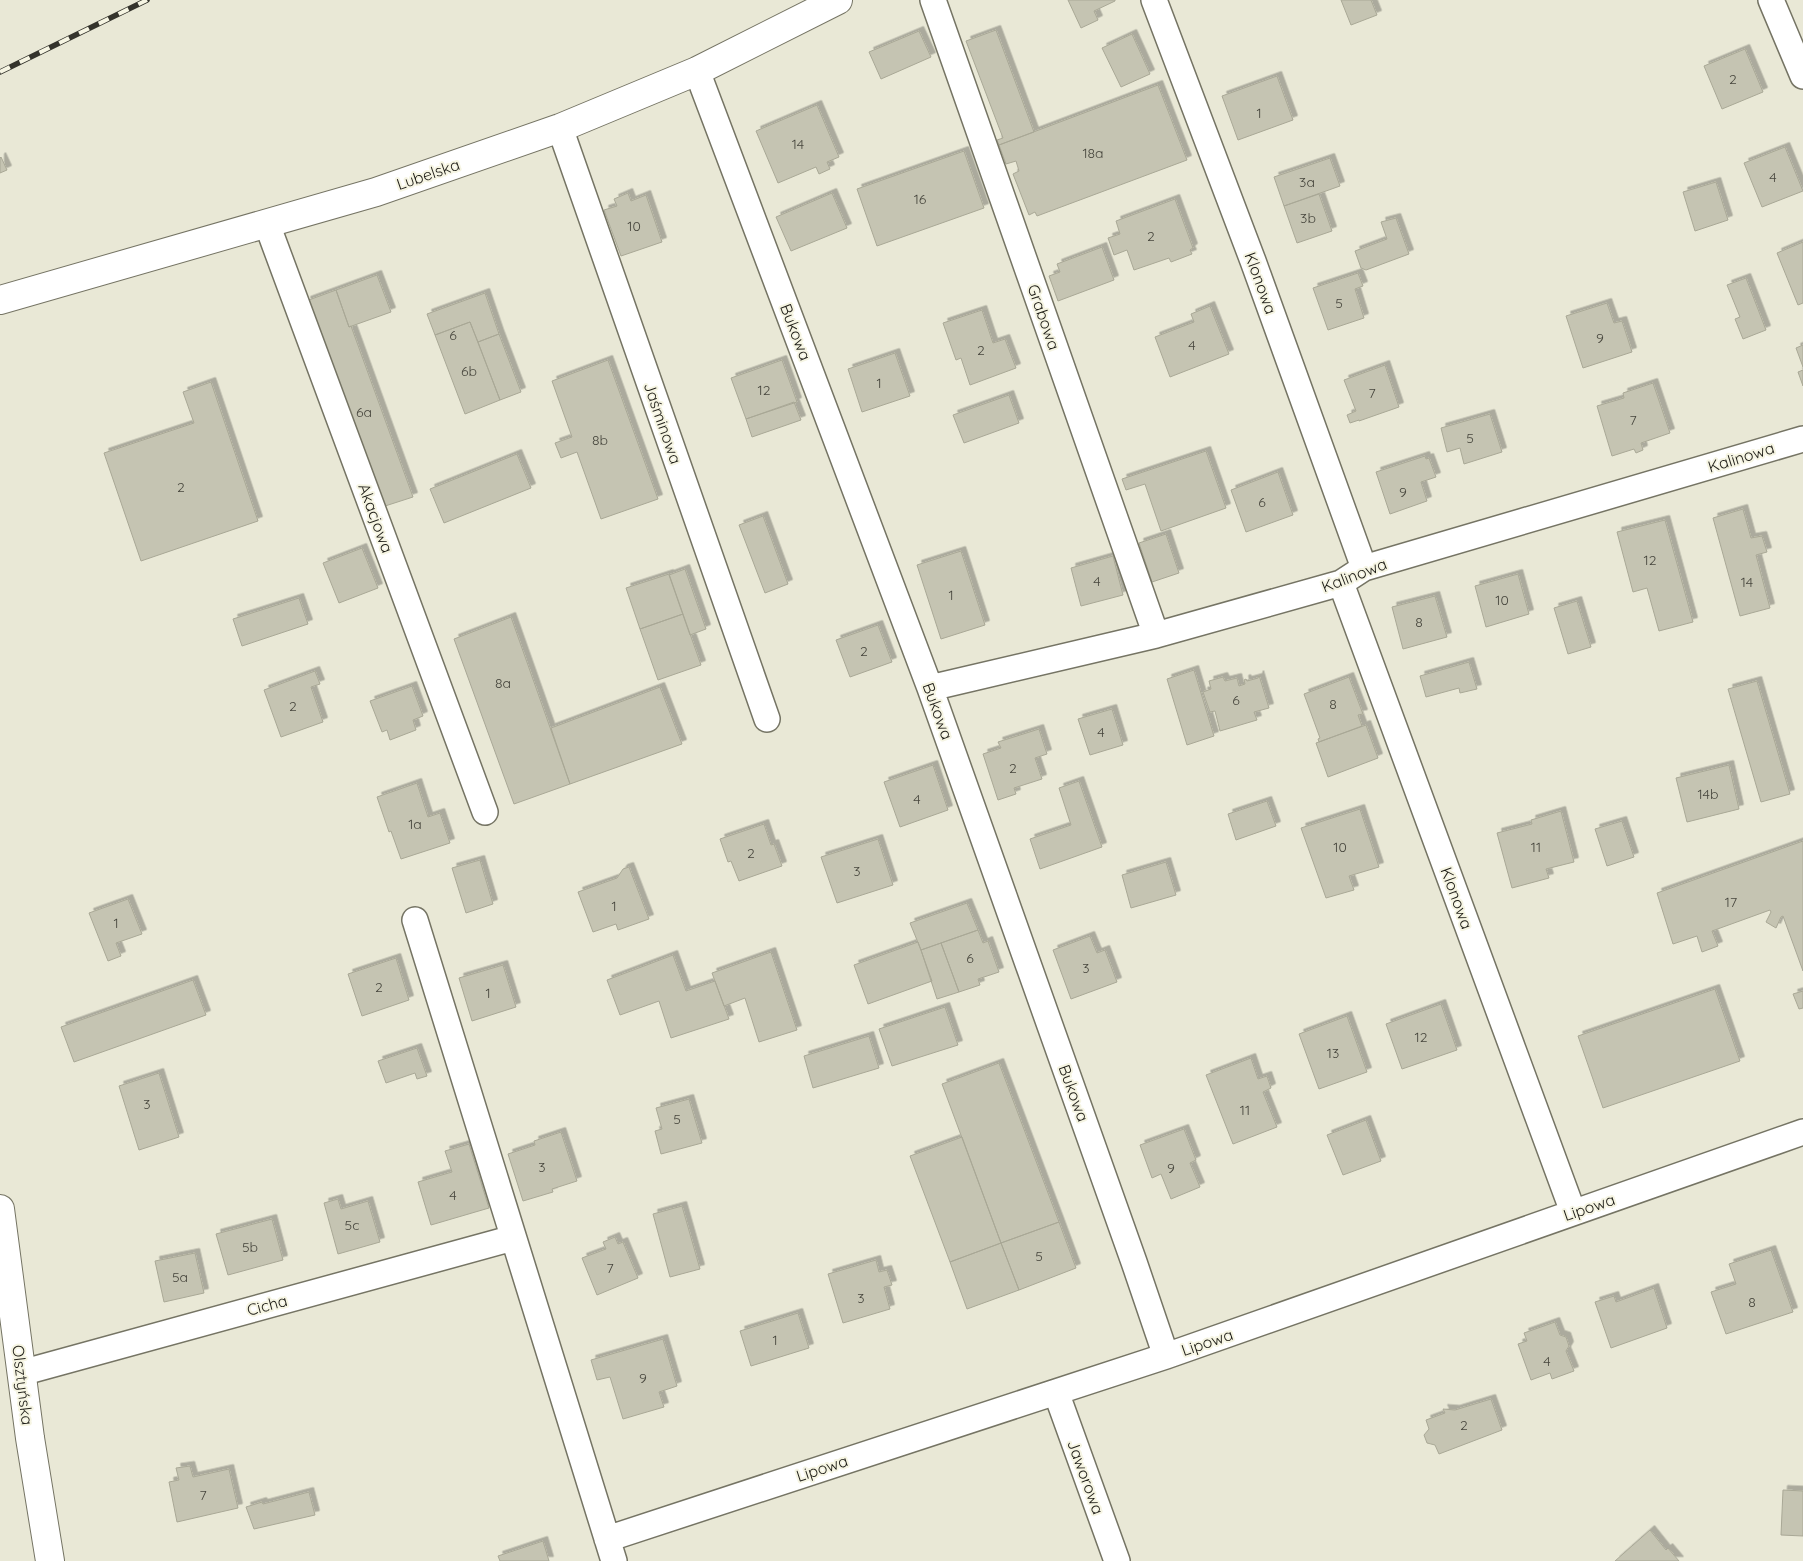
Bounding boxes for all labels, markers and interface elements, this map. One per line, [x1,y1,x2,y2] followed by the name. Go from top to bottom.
[1729,70,1737,88] house number: 2
[1256,104,1262,122] house number: 1
[792,135,804,153] house number: 14
[1082,144,1104,162] house number: 18a
[394,154,462,194] street label: Lubelska
[1769,168,1777,186] house number: 4
[1299,173,1315,191] house number: 3a
[914,190,927,208] house number: 16
[1300,209,1316,227] house number: 3b
[627,217,641,235] house number: 10
[1147,227,1155,245] house number: 2
[1241,249,1281,317] street label: Klonowa
[1023,282,1065,352] street label: Grabowa
[1335,294,1343,312] house number: 5
[776,301,816,363] street label: Bukowa
[449,326,457,344] house number: 6
[1596,329,1604,347] house number: 9
[1188,336,1196,354] house number: 4
[977,341,985,359] house number: 2
[461,362,477,380] house number: 6b
[876,374,882,392] house number: 1
[640,380,686,466] street label: Jaśminowa
[758,381,771,399] house number: 12
[1368,384,1376,402] house number: 7
[356,403,372,421] house number: 6a
[1629,411,1637,429] house number: 7
[1466,429,1474,447] house number: 5
[592,431,608,449] house number: 8b
[1705,437,1777,477] street label: Kalinowa
[177,478,185,496] house number: 2
[354,480,398,556] street label: Akacjowa
[1399,483,1407,501] house number: 9
[1258,493,1266,511] house number: 6
[1644,551,1657,569] house number: 12
[1319,553,1389,597] street label: Kalinowa
[1093,572,1101,590] house number: 4
[1741,573,1753,591] house number: 14
[948,586,954,604] house number: 1
[1495,591,1509,609] house number: 10
[1415,613,1423,631] house number: 8
[860,642,868,660] house number: 2
[495,674,511,692] house number: 8a
[918,680,958,742] street label: Bukowa
[1232,691,1240,709] house number: 6
[1329,695,1337,713] house number: 8
[289,697,297,715] house number: 2
[1097,723,1105,741] house number: 4
[1009,759,1017,777] house number: 2
[1698,785,1718,803] house number: 14b
[913,790,921,808] house number: 4
[408,815,422,833] house number: 1a
[1333,838,1347,856] house number: 10
[1531,838,1541,856] house number: 11
[747,844,755,862] house number: 2
[853,862,861,880] house number: 3
[1437,864,1477,932] street label: Klonowa
[1725,893,1737,911] house number: 17
[611,897,617,915] house number: 1
[113,914,119,932] house number: 1
[966,949,974,967] house number: 6
[1082,959,1090,977] house number: 3
[375,978,383,996] house number: 2
[485,984,491,1002] house number: 1
[1415,1028,1428,1046] house number: 12
[1327,1044,1339,1062] house number: 13
[1054,1062,1094,1124] street label: Bukowa
[143,1095,151,1113] house number: 3
[1240,1101,1250,1119] house number: 11
[673,1110,681,1128] house number: 5
[538,1158,546,1176] house number: 3
[1167,1159,1175,1177] house number: 9
[449,1186,457,1204] house number: 4
[1561,1189,1617,1225] street label: Lipowa
[345,1216,359,1234] house number: 5c
[242,1238,258,1256] house number: 5b
[1035,1247,1043,1265] house number: 5
[606,1259,614,1277] house number: 7
[172,1268,188,1286] house number: 5a
[857,1289,865,1307] house number: 3
[245,1290,289,1320] street label: Cicha
[1748,1293,1756,1311] house number: 8
[1179,1324,1235,1360] street label: Lipowa
[772,1331,778,1349] house number: 1
[8,1344,38,1426] street label: Olsztyńska
[1543,1352,1551,1370] house number: 4
[639,1369,647,1387] house number: 9
[1460,1416,1468,1434] house number: 2
[1063,1437,1109,1517] street label: Jaworowa
[794,1450,850,1486] street label: Lipowa
[199,1486,207,1504] house number: 7

